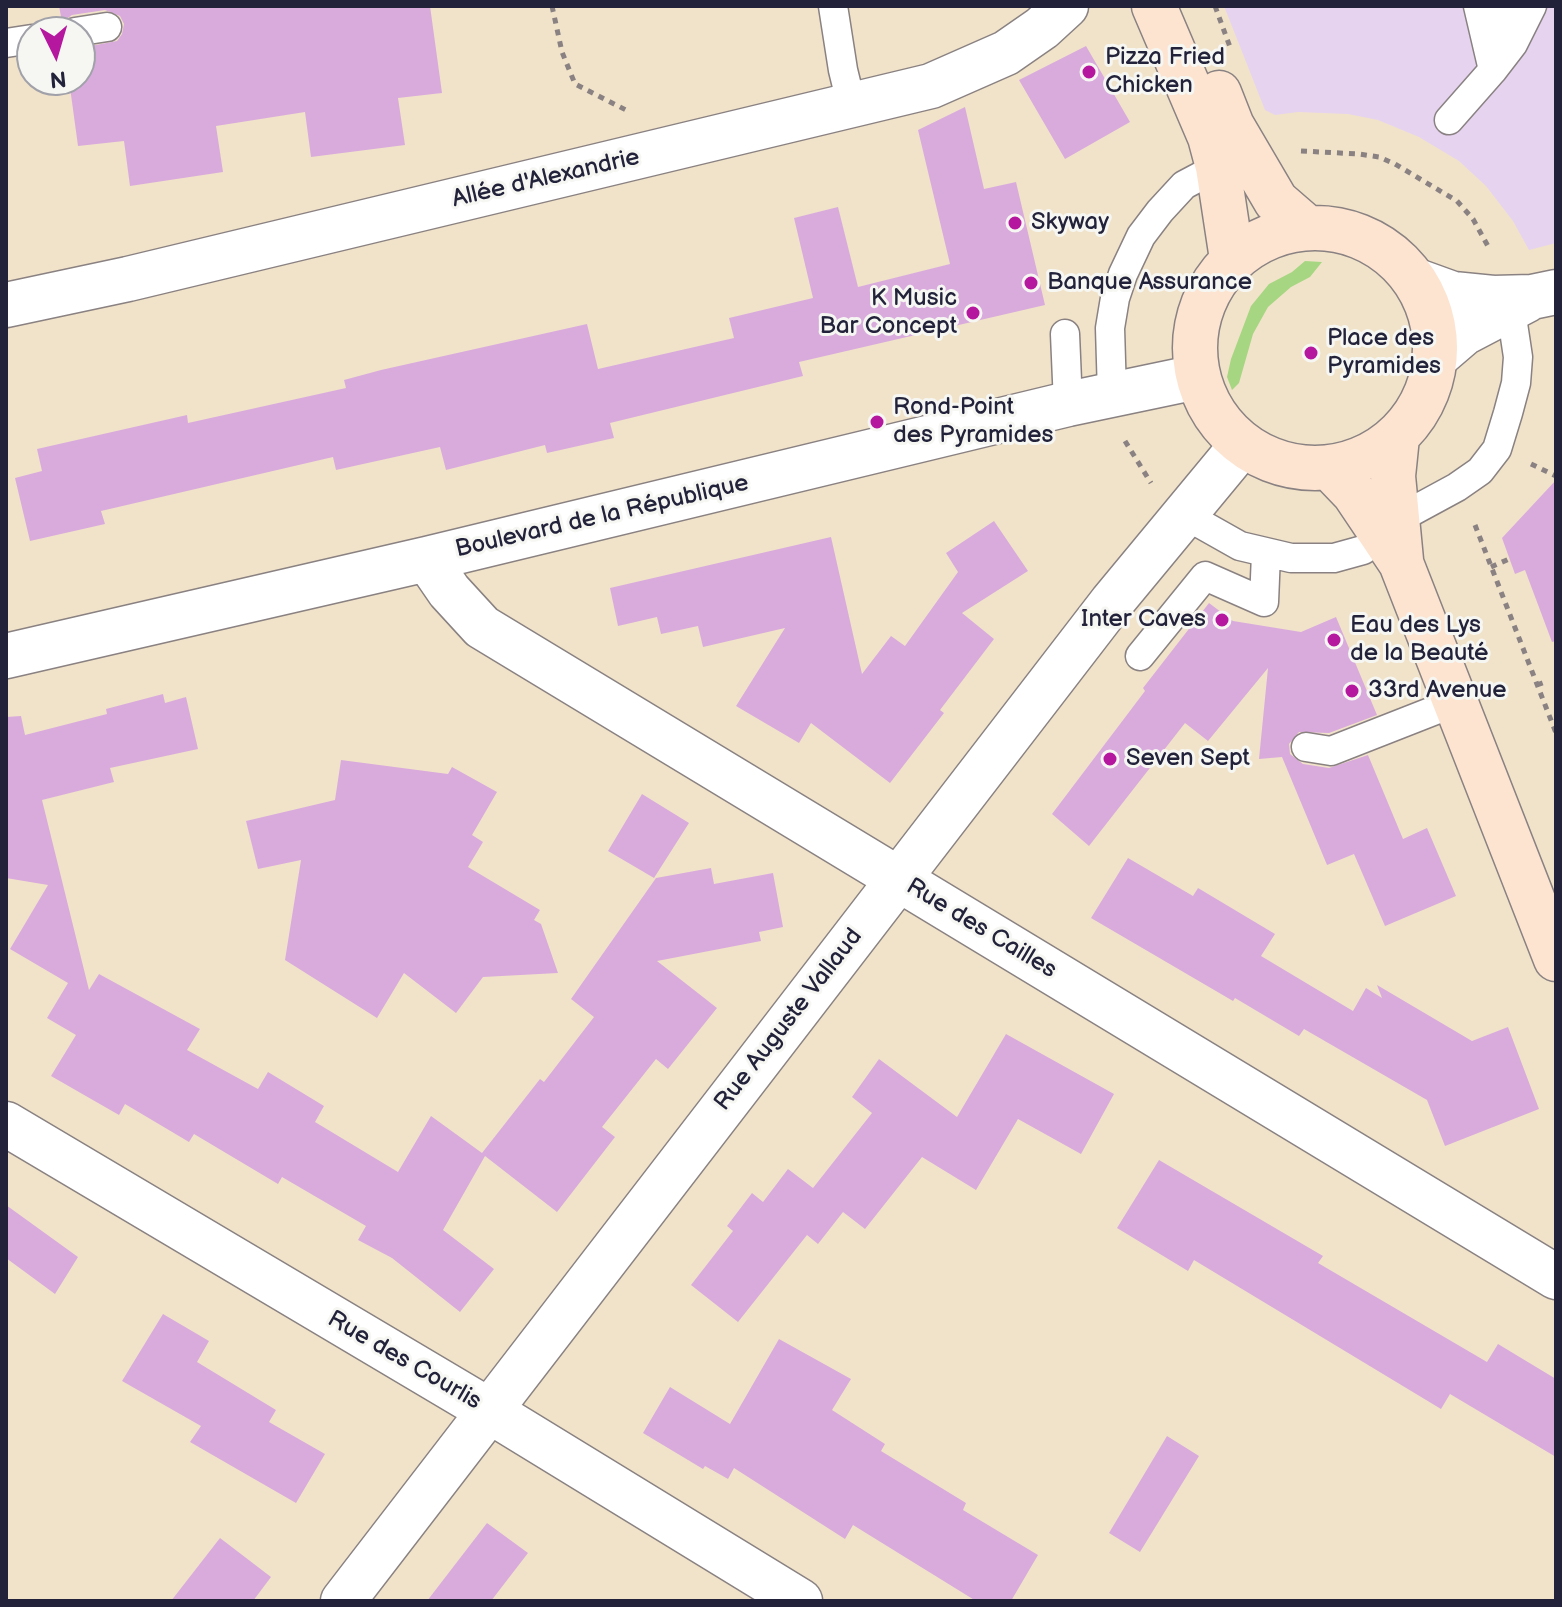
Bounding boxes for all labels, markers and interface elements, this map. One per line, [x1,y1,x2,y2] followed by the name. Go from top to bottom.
[16,16,96,96] north arrow
[1105,44,1225,100] place label: Pizza Fried Chicken
[1080,63,1098,81] marker: Pizza Fried Chicken
[49,64,67,93] text: N
[449,143,643,215] street label: Allée d'Alexandrie
[1031,209,1109,237] place label: Skyway
[1006,214,1024,232] marker: Skyway
[1047,269,1252,297] place label: Banque Assurance
[1022,274,1040,292] marker: Banque Assurance
[820,285,957,341] place label: K Music Bar Concept
[964,304,982,322] marker: K Music Bar Concept
[1327,325,1441,381] place label: Place des Pyramides
[1302,344,1320,362] marker: Place des Pyramides
[893,394,1053,450] place label: Rond-Point des Pyramides
[868,413,886,431] marker: Rond-Point des Pyramides
[453,469,751,565] street label: Boulevard de la République
[1081,606,1206,634] place label: Inter Caves
[1213,611,1231,629] marker: Inter Caves
[1350,612,1488,668] place label: Eau des Lys de la Beauté
[1325,631,1343,649] marker: Eau des Lys de la Beauté
[1368,677,1506,705] place label: 33rd Avenue
[1343,682,1361,700] marker: 33rd Avenue
[1126,745,1250,773] place label: Seven Sept
[1101,750,1119,768] marker: Seven Sept
[901,873,1061,985] street label: Rue des Cailles
[709,923,869,1117] street label: Rue Auguste Vallaud
[322,1305,486,1417] street label: Rue des Courlis

